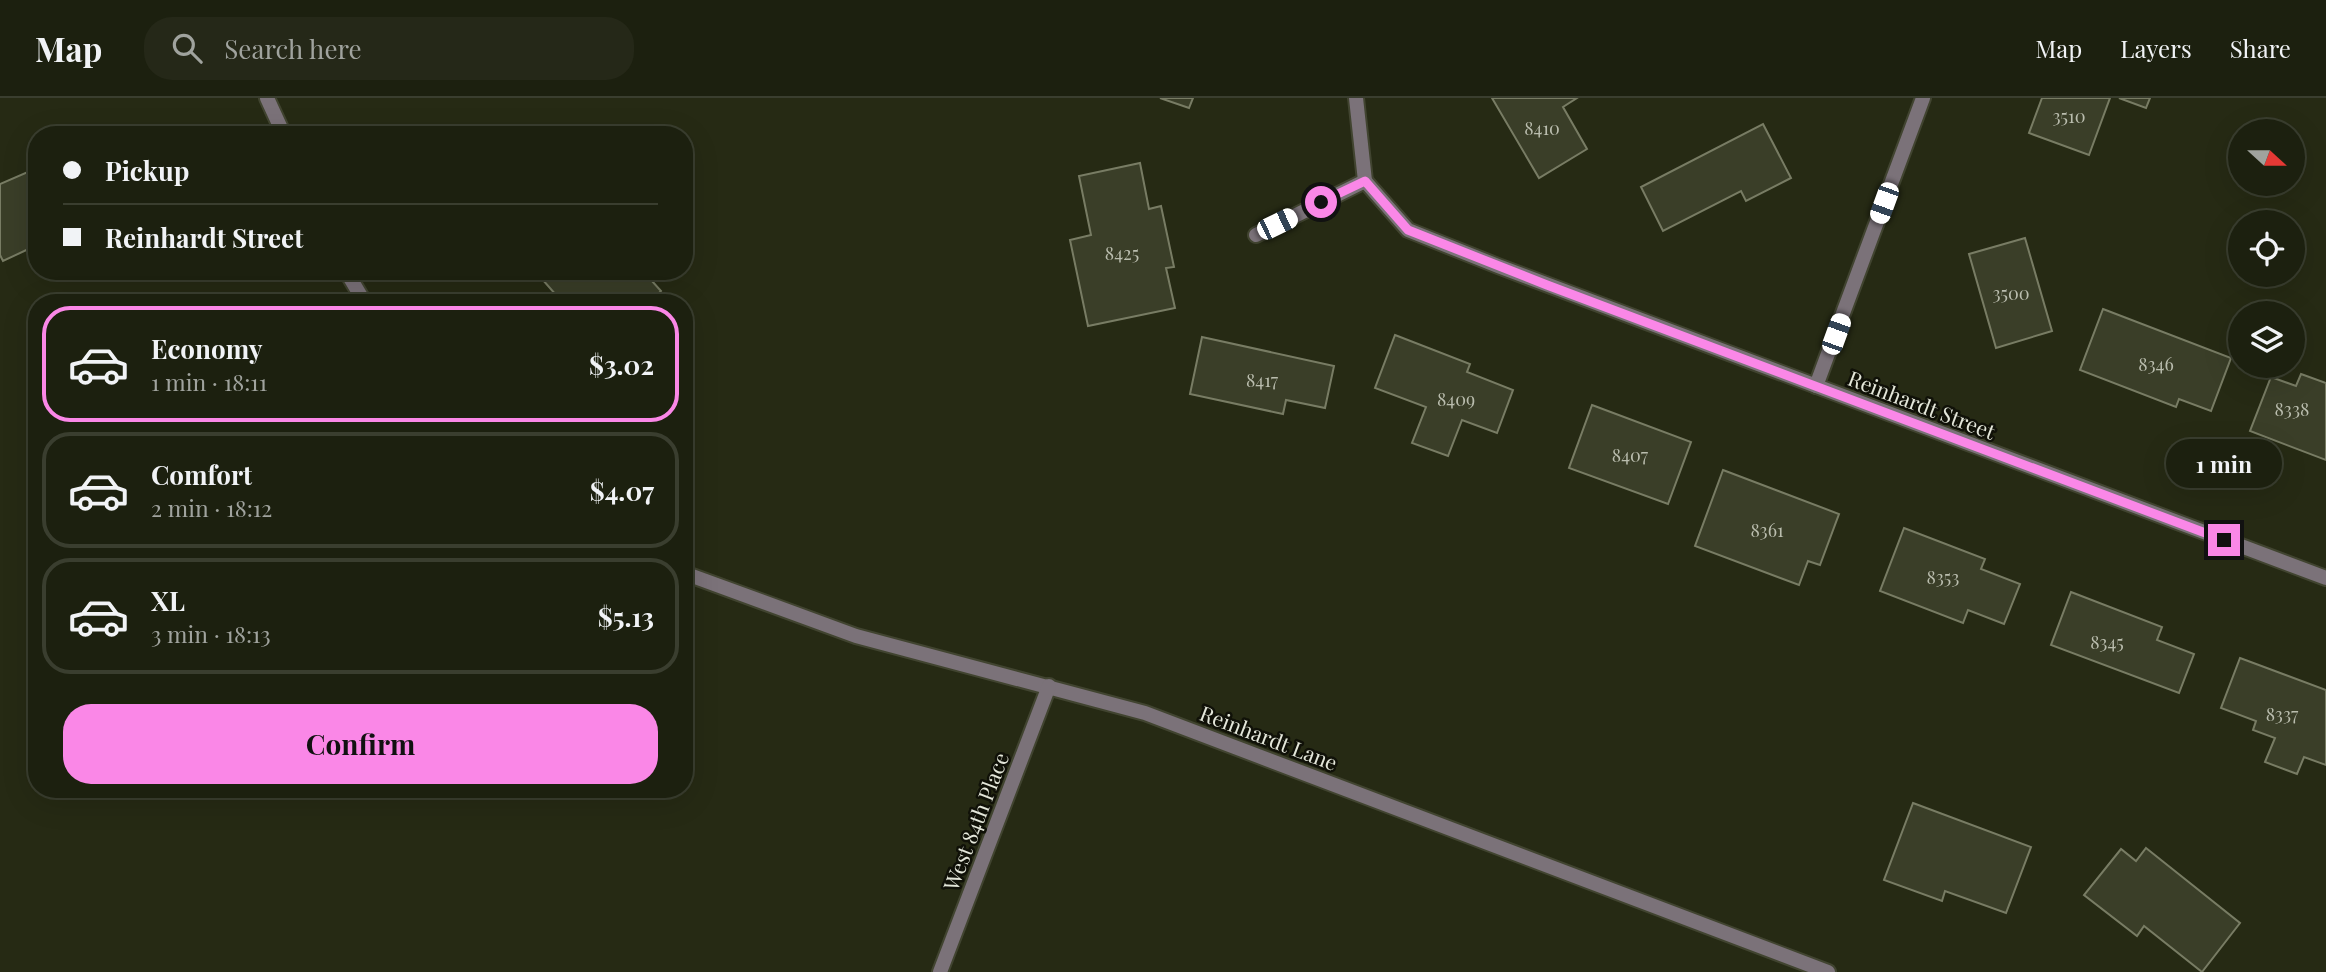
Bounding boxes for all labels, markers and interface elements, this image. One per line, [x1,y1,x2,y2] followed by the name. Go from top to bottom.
[144,17,634,80] search box
[35,26,102,70] text: Map
[168,29,206,67] icon: search
[224,31,362,66] text: Search here
[2036,32,2082,64] text: Map
[2120,32,2192,64] text: Layers
[2230,32,2291,64] text: Share
[2052,104,2086,128] house number: 3510
[1524,116,1560,140] house number: 8410
[2228,119,2305,196] north arrow
[2228,119,2305,378] map controls
[105,153,189,188] text: Pickup
[1867,180,1902,226] car
[1305,186,1337,218] route start
[1254,205,1301,243] car
[2228,210,2305,287] button: locate
[105,220,303,255] text: Reinhardt Street
[1105,241,1139,265] house number: 8425
[1992,281,2030,305] house number: 3500
[2228,301,2305,378] button: layers
[1819,311,1854,357] car
[151,331,262,366] text: Economy
[67,333,130,396] icon: car
[589,347,654,382] text: $3.02
[2138,352,2174,376] house number: 8346
[1844,363,2000,445] street label: Reinhardt Street
[151,366,267,397] text: 1 min · 18:11
[1246,368,1279,392] house number: 8417
[1437,387,1475,411] house number: 8409
[2275,397,2309,421] house number: 8338
[2166,438,2282,488] callout: 1 min
[1612,443,1649,467] house number: 8407
[2196,448,2252,479] text: 1 min
[151,457,252,492] text: Comfort
[67,459,130,522] icon: car
[590,473,654,508] text: $4.07
[151,492,272,523] text: 2 min · 18:12
[1750,518,1784,542] house number: 8361
[2208,524,2240,556] route end
[1927,565,1959,589] house number: 8353
[151,583,185,618] text: XL
[67,585,130,648] icon: car
[598,599,654,634] text: $5.13
[151,618,271,649] text: 3 min · 18:13
[2090,630,2124,654] house number: 8345
[1196,698,1342,776] street label: Reinhardt Lane
[2266,702,2299,726] house number: 8337
[63,704,658,784] button: Confirm
[935,748,1014,895] street label: West 84th Place

